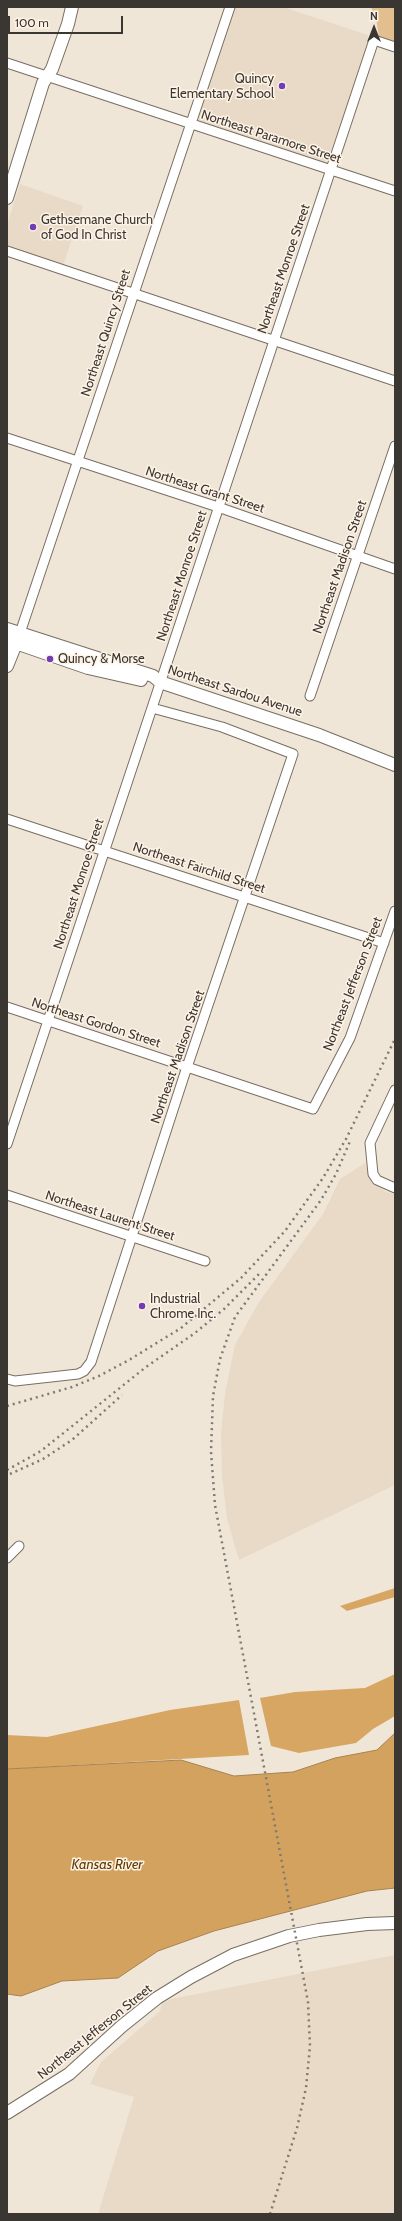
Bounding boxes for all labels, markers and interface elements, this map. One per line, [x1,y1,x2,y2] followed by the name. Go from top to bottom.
[10,8,125,34] scale bar
[354,8,394,48] north arrow
[370,9,378,23] text: N
[15,15,49,30] text: 100 m
[170,71,274,102] place label: Quincy Elementary School
[277,81,287,91] marker: Quincy Elementary School
[199,107,343,167] street label: Northeast Paramore Street
[254,202,314,336] street label: Northeast Monroe Street
[41,212,153,243] place label: Gethsemane Church of God In Christ
[28,222,38,232] marker: Gethsemane Church of God In Christ
[78,267,134,399] street label: Northeast Quincy Street
[144,463,266,517] street label: Northeast Grant Street
[310,498,370,636] street label: Northeast Madison Street
[154,509,210,643] street label: Northeast Monroe Street
[58,651,145,667] place label: Quincy & Morse
[45,654,55,664] marker: Quincy & Morse
[166,662,304,720] street label: Northeast Sardou Avenue
[51,817,107,951] street label: Northeast Monroe Street
[131,839,267,897] street label: Northeast Fairchild Street
[320,915,386,1053] street label: Northeast Jefferson Street
[148,988,208,1126] street label: Northeast Madison Street
[29,995,163,1051] street label: Northeast Gordon Street
[43,1188,177,1244] street label: Northeast Laurent Street
[150,1291,216,1322] place label: Industrial Chrome Inc.
[137,1301,147,1311] marker: Industrial Chrome Inc.
[71,1857,143,1873] water label: Kansas River
[35,1981,155,2083] street label: Northeast Jefferson Street

